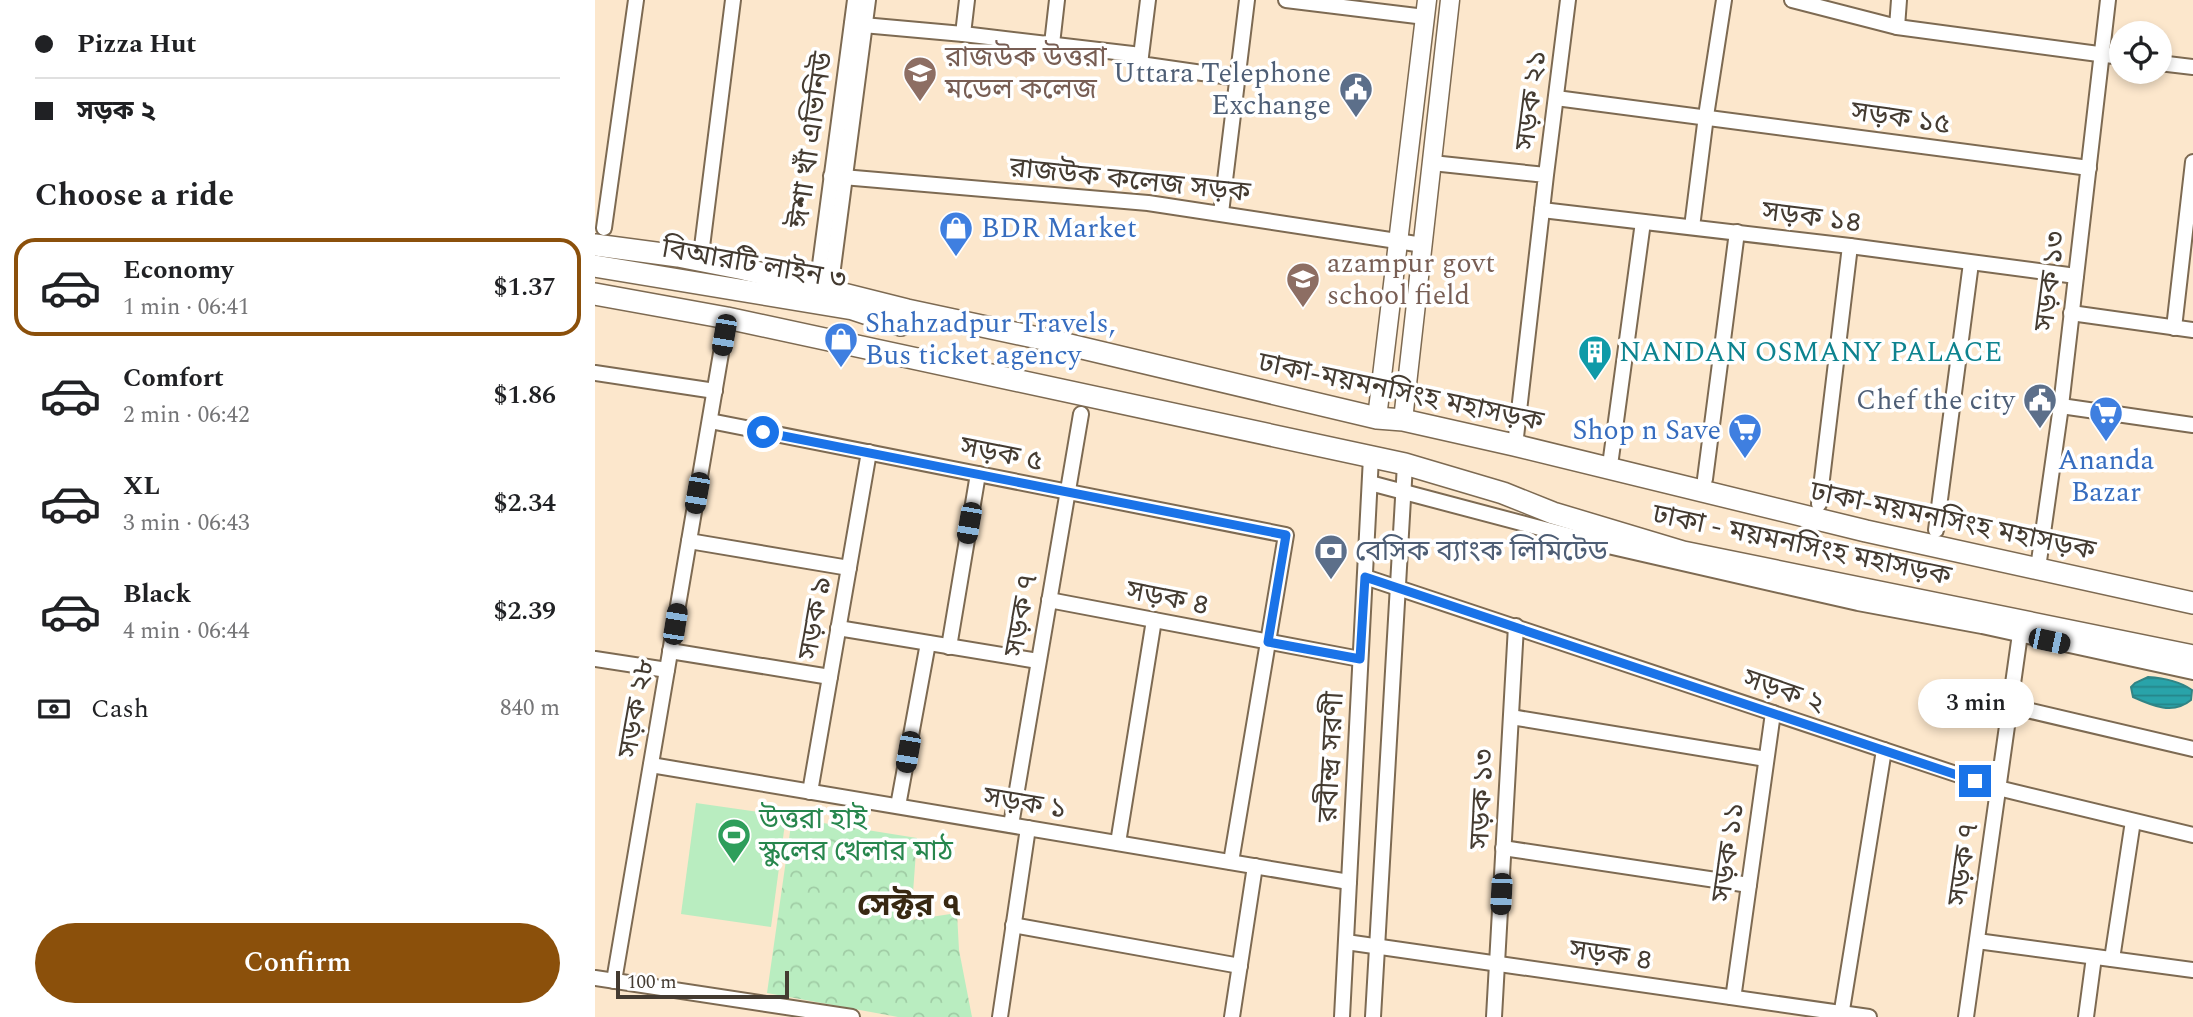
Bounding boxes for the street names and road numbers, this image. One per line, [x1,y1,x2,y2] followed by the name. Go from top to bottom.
[777,48,845,232] street label: ঈশা খাঁ এভিনিউ
[1503,48,1558,153] street label: সড়ক ২১
[1847,90,1954,146] street label: সড়ক ১৫
[1006,146,1253,214] street label: রাজউক কলেজ সড়ক
[1759,189,1864,244] street label: সড়ক ১৪
[658,226,849,301] street label: বিআরটি লাইন ৩
[2022,229,2077,334] street label: সড়ক ১৩
[1253,341,1548,443] street label: ঢাকা-ময়মনসিংহ মহাসড়ক
[956,425,1047,483] street label: সড়ক ৫
[1805,470,2100,572] street label: ঢাকা-ময়মনসিংহ মহাসড়ক
[1648,492,1956,598] street label: ঢাকা - ময়মনসিংহ মহাসড়ক
[1122,569,1213,627] street label: সড়ক ৪
[992,570,1049,661] street label: সড়ক ৭
[786,573,843,664] street label: সড়ক ৯
[606,655,666,762] street label: সড়ক ২৮
[1737,657,1831,725] street label: সড়ক ২
[1306,690,1356,825] street label: রবীন্দ্র সরণী
[1458,748,1506,851] street label: সড়ক ১৩
[979,775,1070,831] street label: সড়ক ১
[1700,799,1756,906] street label: সড়ক ১১
[1936,820,1990,909] street label: সড়ক ৭
[1566,928,1655,982] street label: সড়ক ৪

